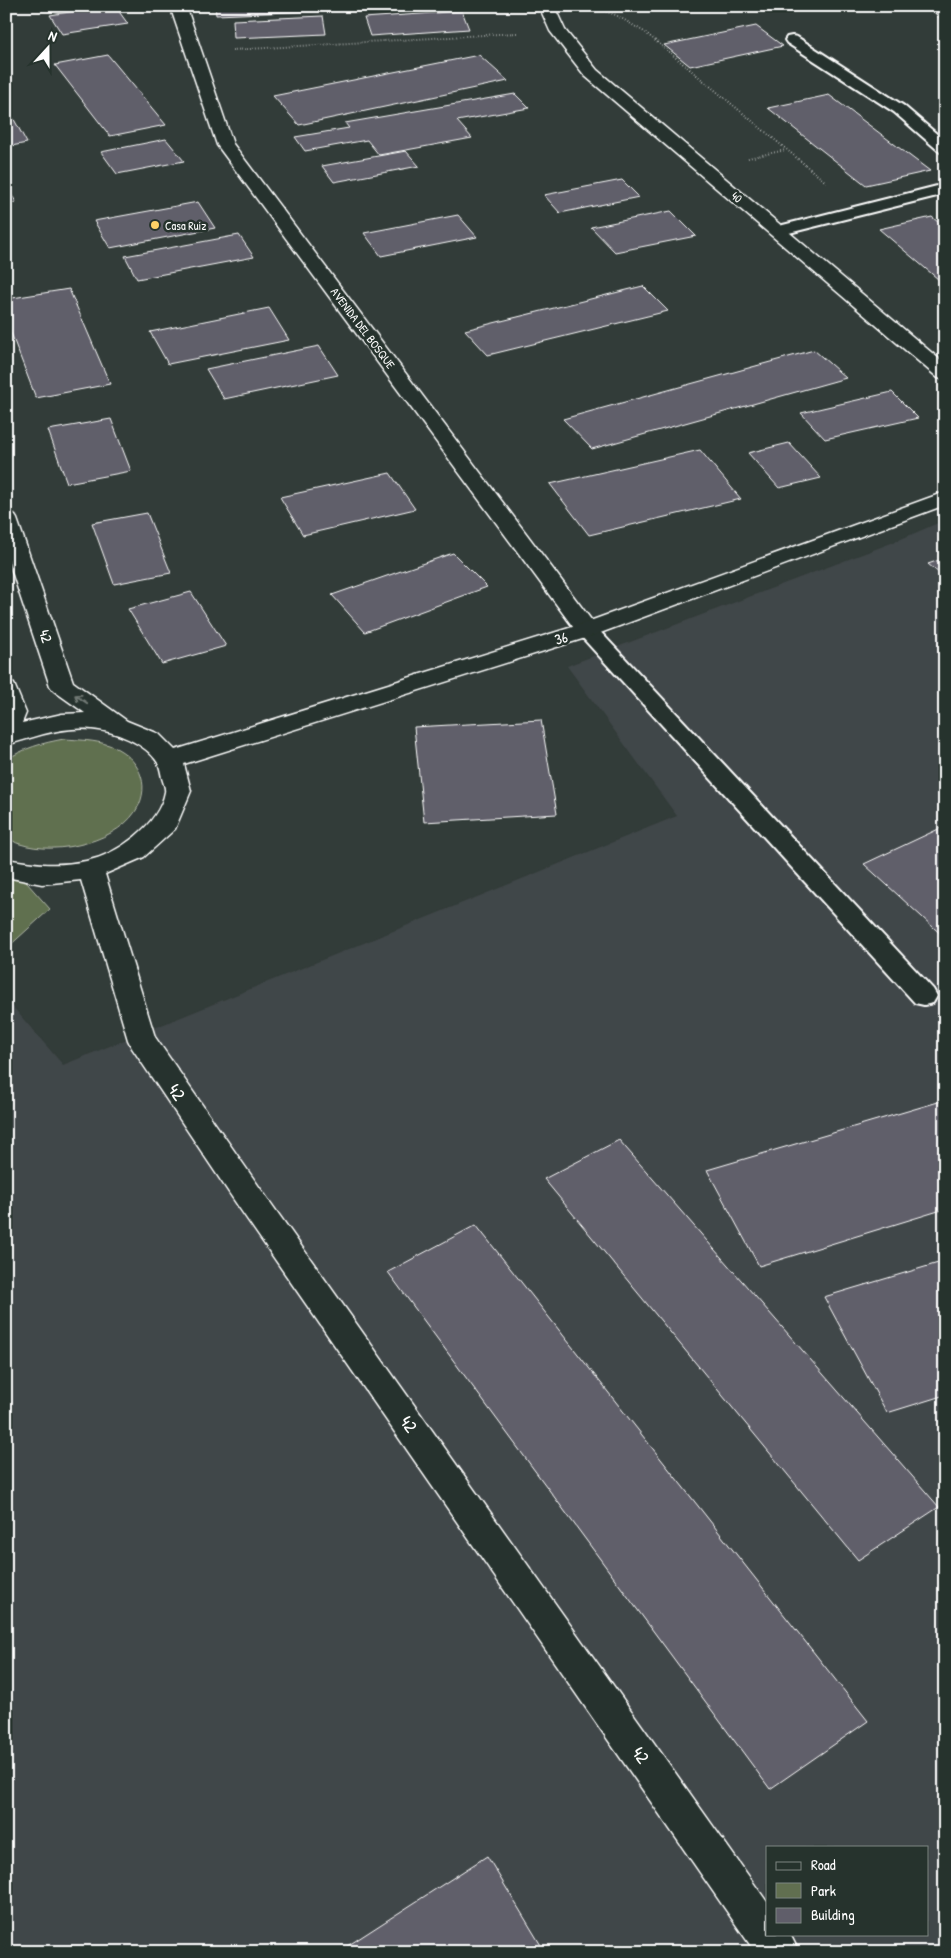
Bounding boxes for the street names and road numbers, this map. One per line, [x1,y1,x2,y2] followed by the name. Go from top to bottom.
[728,187,746,207] street label: 40
[327,284,400,373] street label: AVENIDA DEL BOSQUE
[552,626,570,650] street label: 36
[34,627,58,645] street label: 42
[162,1079,192,1106] street label: 42
[394,1411,424,1438] street label: 42
[626,1742,656,1769] street label: 42

